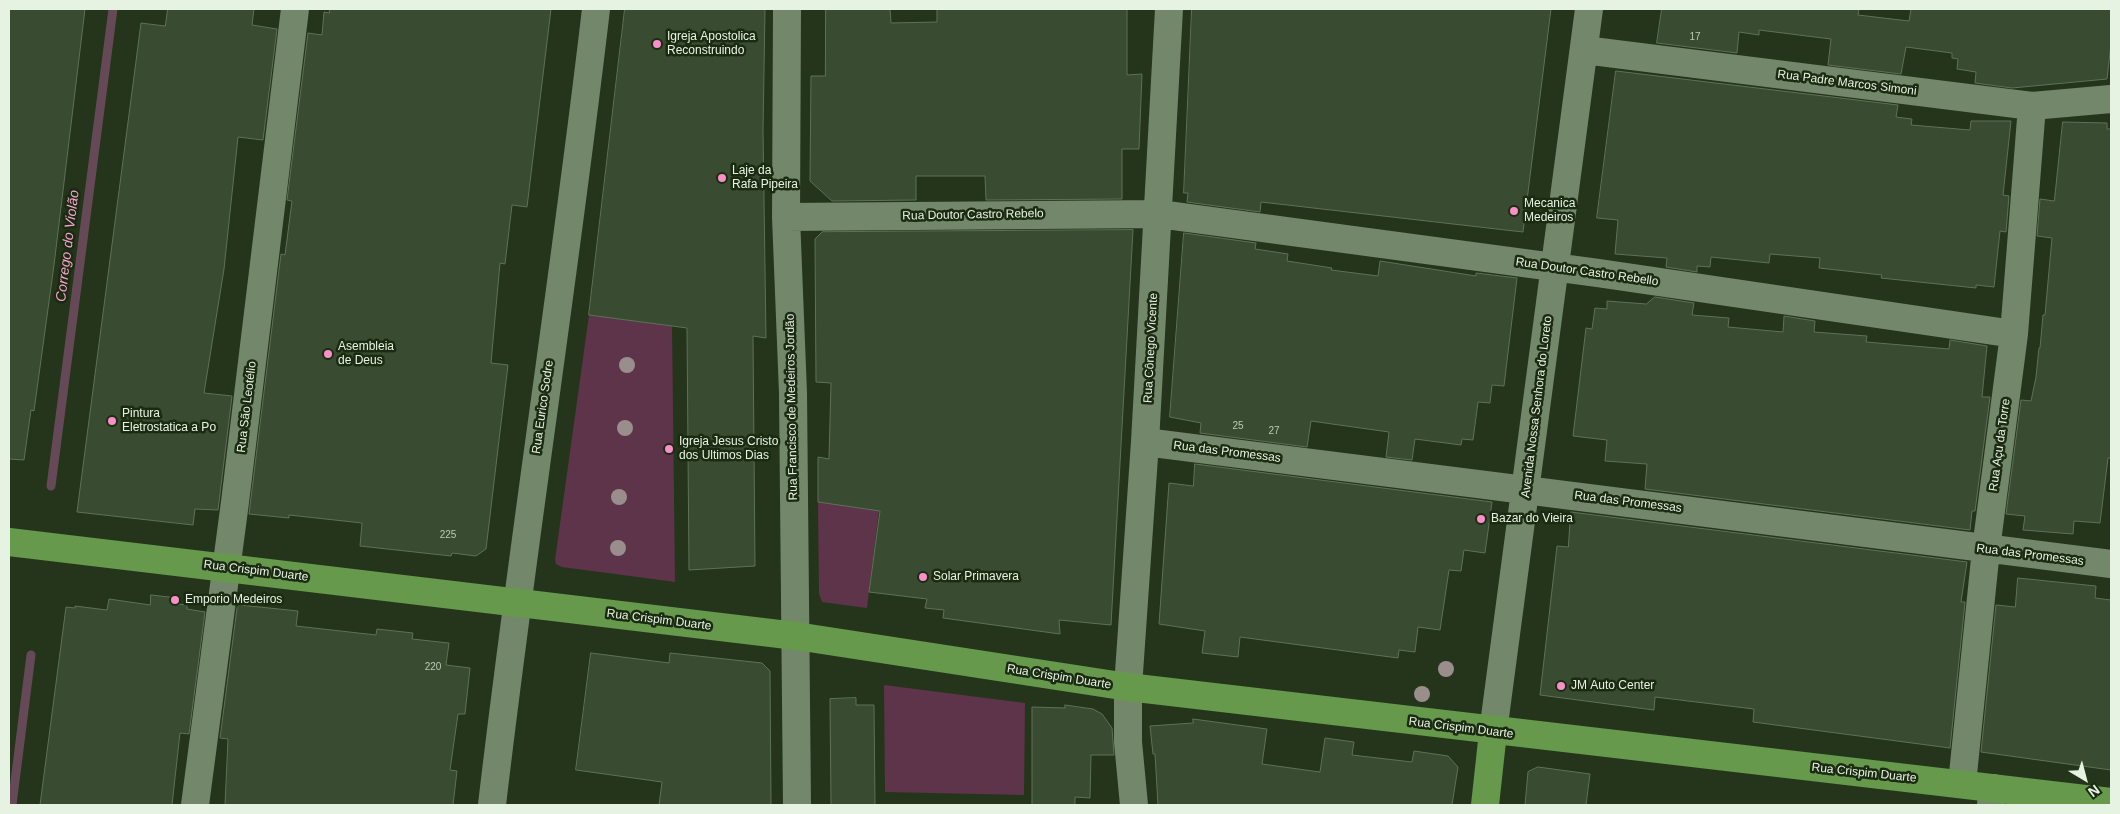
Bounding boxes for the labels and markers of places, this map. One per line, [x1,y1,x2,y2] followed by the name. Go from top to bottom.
[667,30,756,58] place label: Igreja Apostolica Reconstruindo
[651,38,663,50] marker: Igreja Apostolica Reconstruindo
[732,164,798,192] place label: Laje da Rafa Pipeira
[716,172,728,184] marker: Laje da Rafa Pipeira
[1524,197,1575,225] place label: Mecanica Medeiros
[1508,205,1520,217] marker: Mecanica Medeiros
[338,340,394,368] place label: Asembleia de Deus
[322,348,334,360] marker: Asembleia de Deus
[122,407,216,435] place label: Pintura Eletrostatica a Po
[106,415,118,427] marker: Pintura Eletrostatica a Po
[679,435,778,463] place label: Igreja Jesus Cristo dos Ultimos Dias
[663,443,675,455] marker: Igreja Jesus Cristo dos Ultimos Dias
[1491,512,1573,526] place label: Bazar do Vieira
[1475,513,1487,525] marker: Bazar do Vieira
[933,570,1019,584] place label: Solar Primavera
[917,571,929,583] marker: Solar Primavera
[185,593,282,607] place label: Emporio Medeiros
[169,594,181,606] marker: Emporio Medeiros
[1571,679,1654,693] place label: JM Auto Center
[1555,680,1567,692] marker: JM Auto Center

